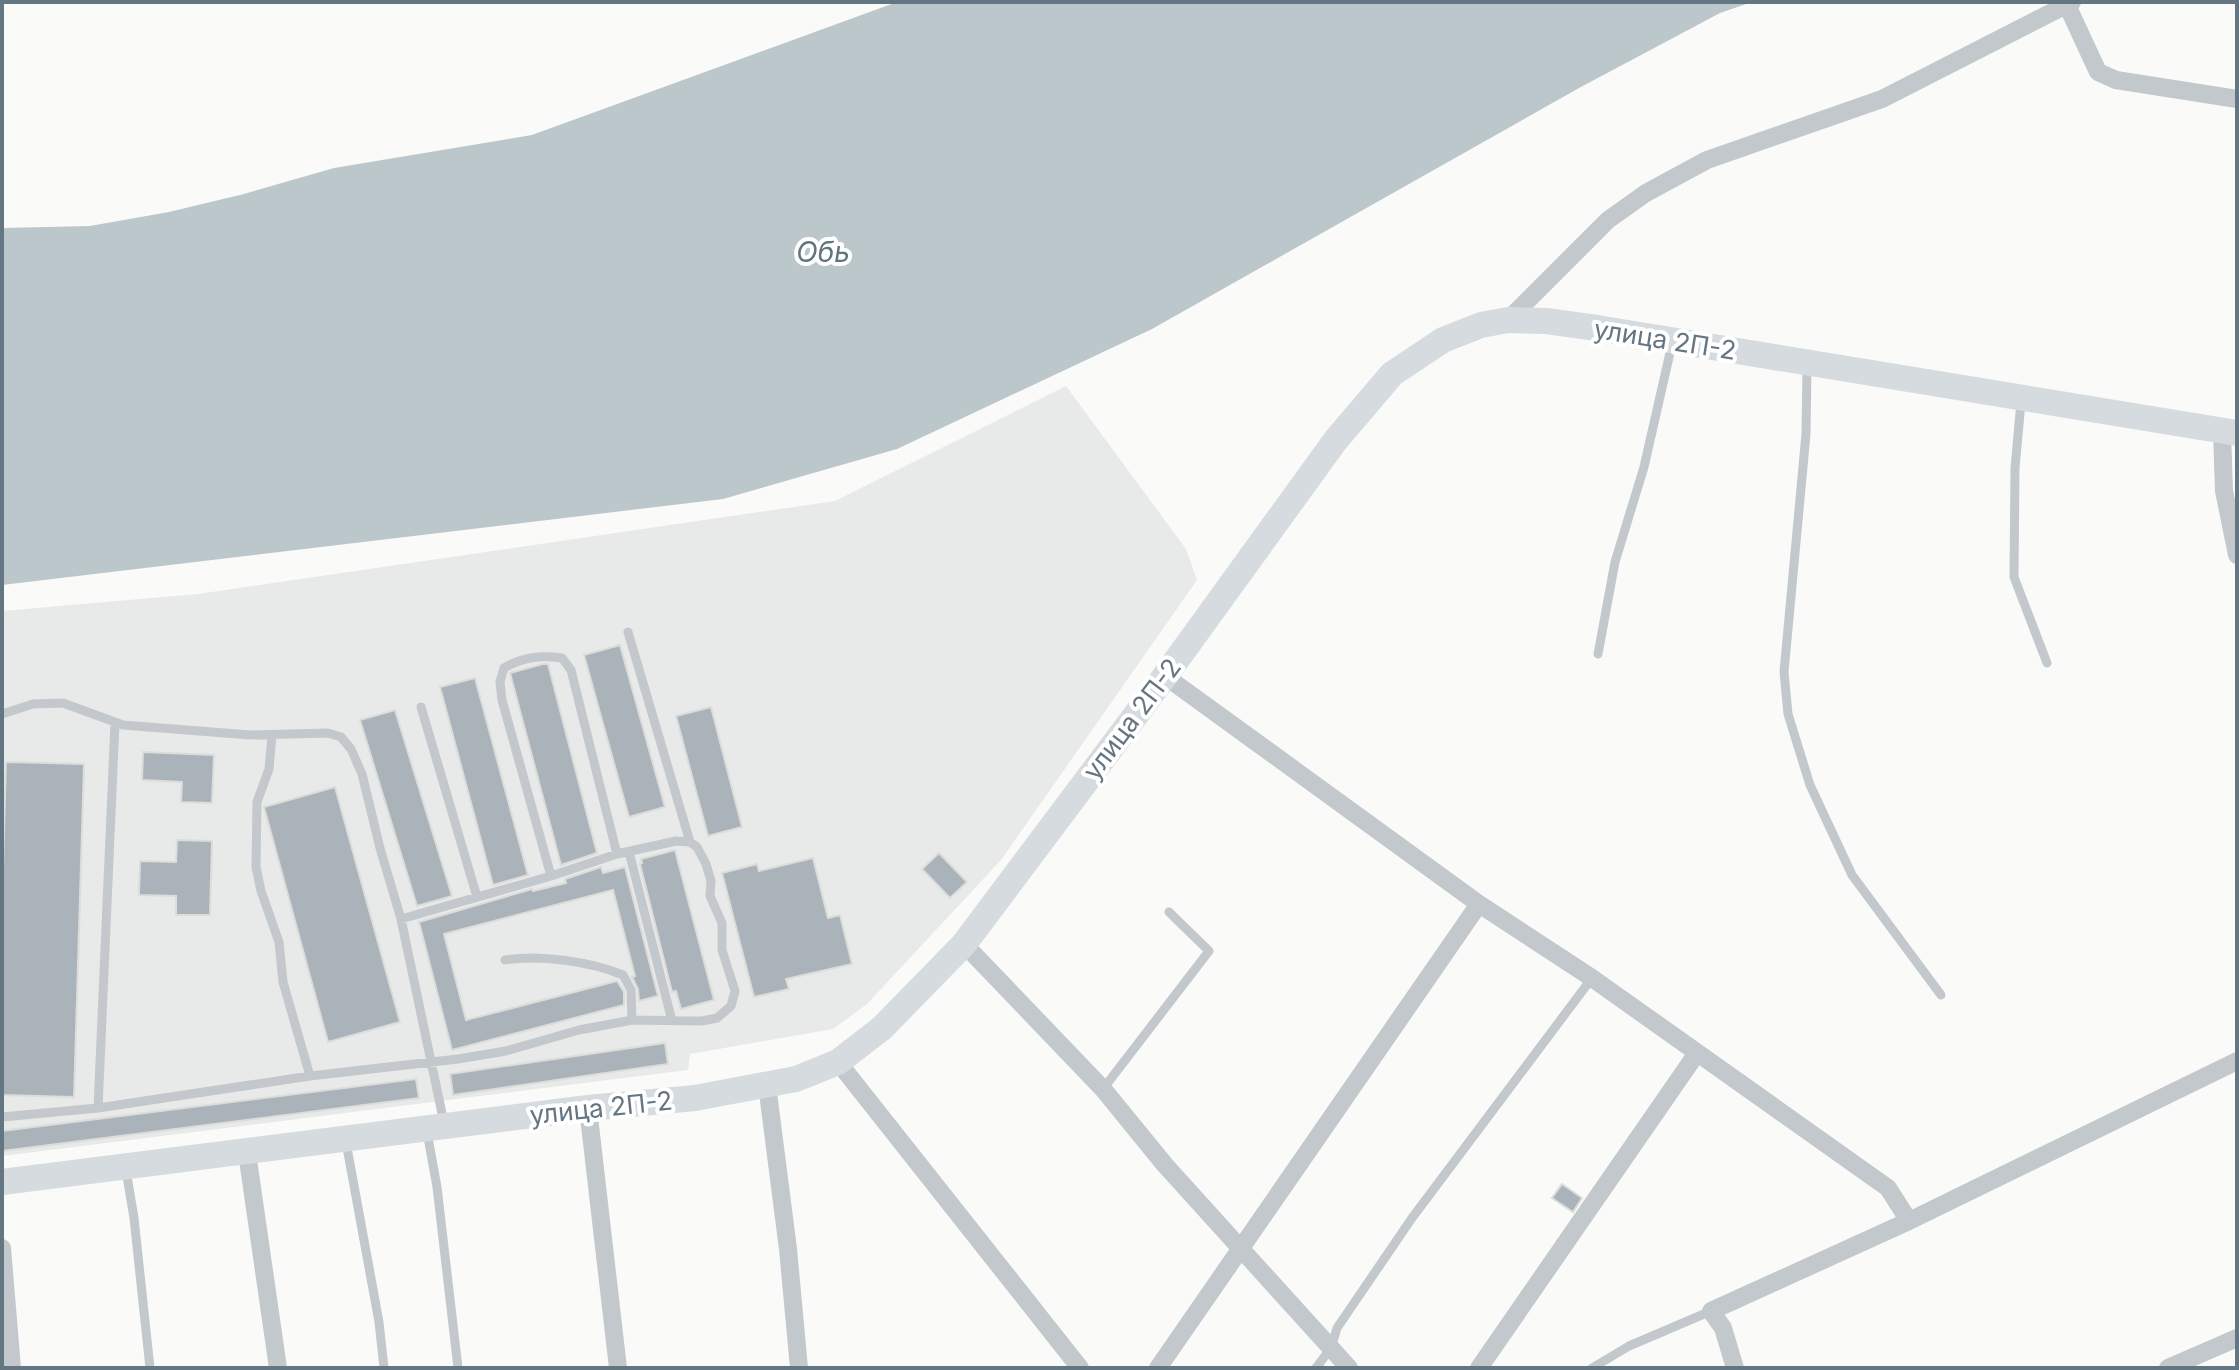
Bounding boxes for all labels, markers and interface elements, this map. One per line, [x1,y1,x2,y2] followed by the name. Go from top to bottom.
[796,235,850,269] water label: Обь
[1592,313,1738,366] street label: улица 2П-2
[1076,652,1187,785] street label: улица 2П-2
[528,1085,674,1130] street label: улица 2П-2

